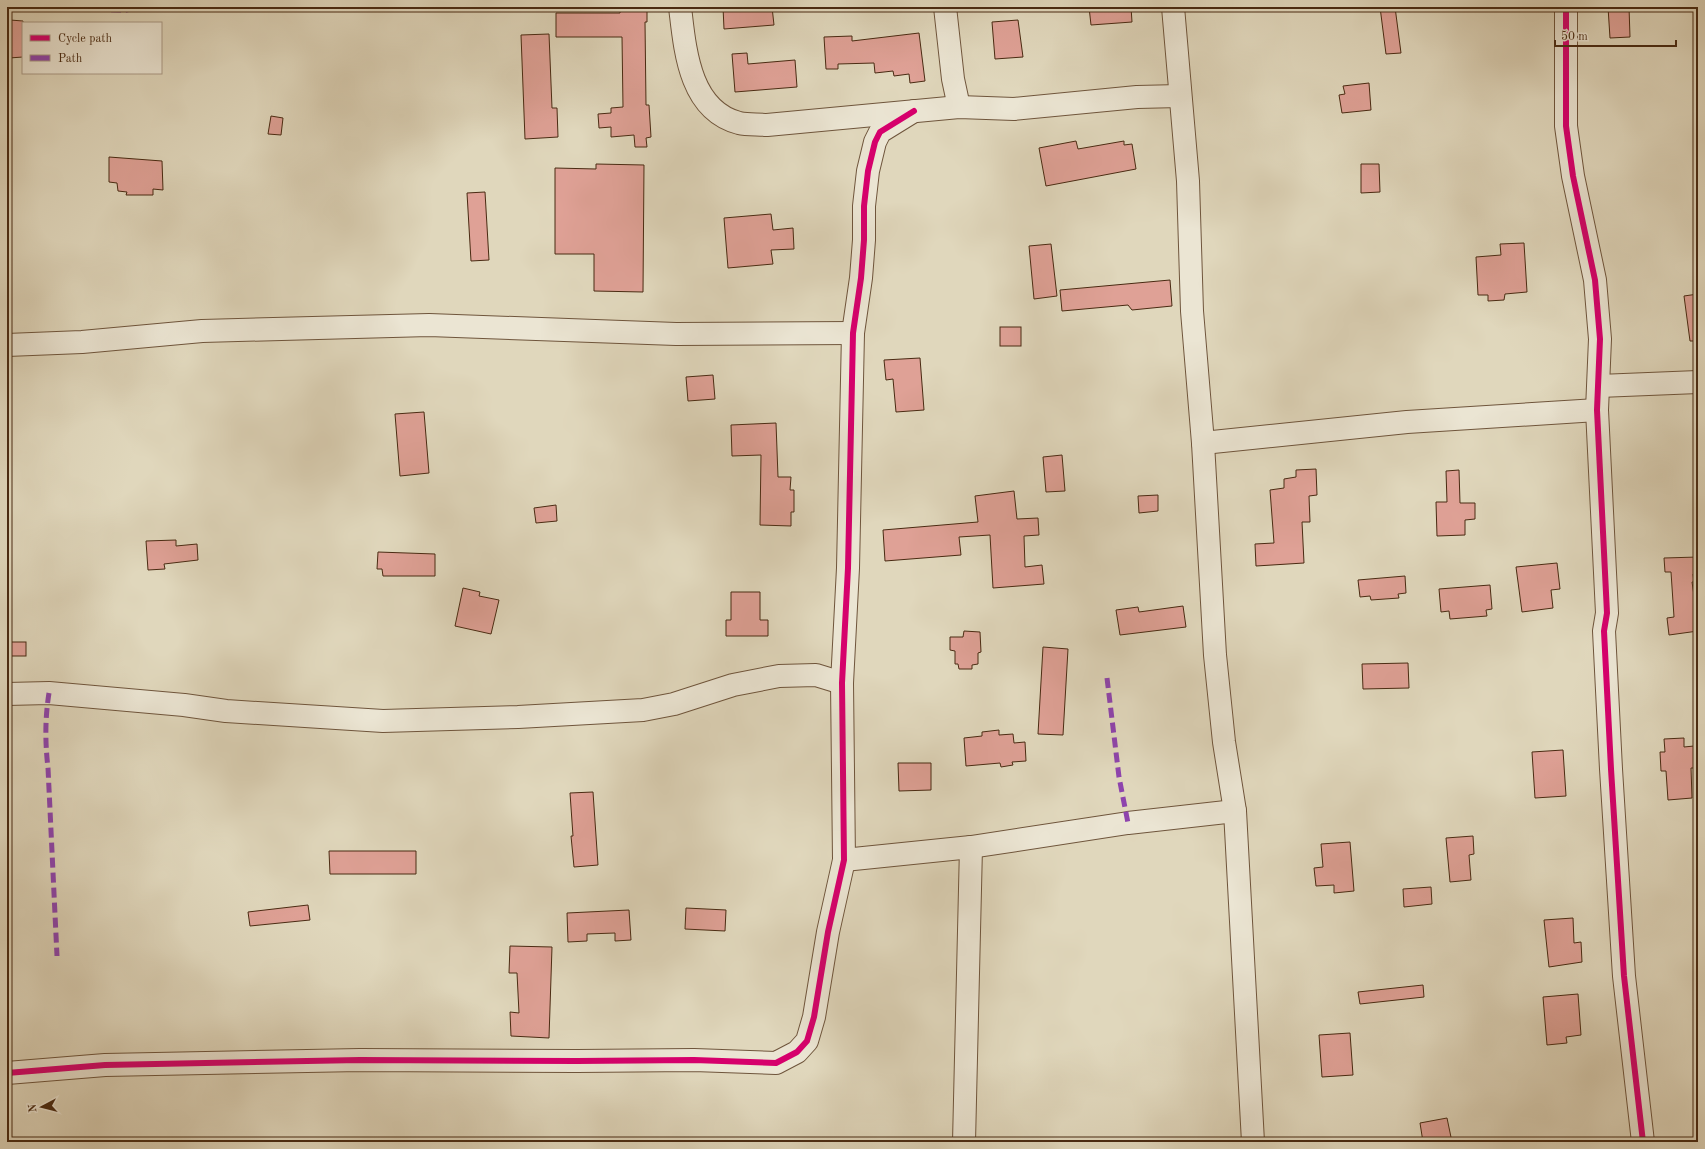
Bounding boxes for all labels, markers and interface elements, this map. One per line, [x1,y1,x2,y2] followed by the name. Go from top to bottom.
[22,22,162,74] legend
[1555,22,1676,48] scale bar
[1561,30,1588,43] text: 50 m
[58,33,113,45] text: Cycle path
[58,53,83,65] text: Path
[22,1087,62,1127] north arrow
[28,1103,40,1113] text: N

